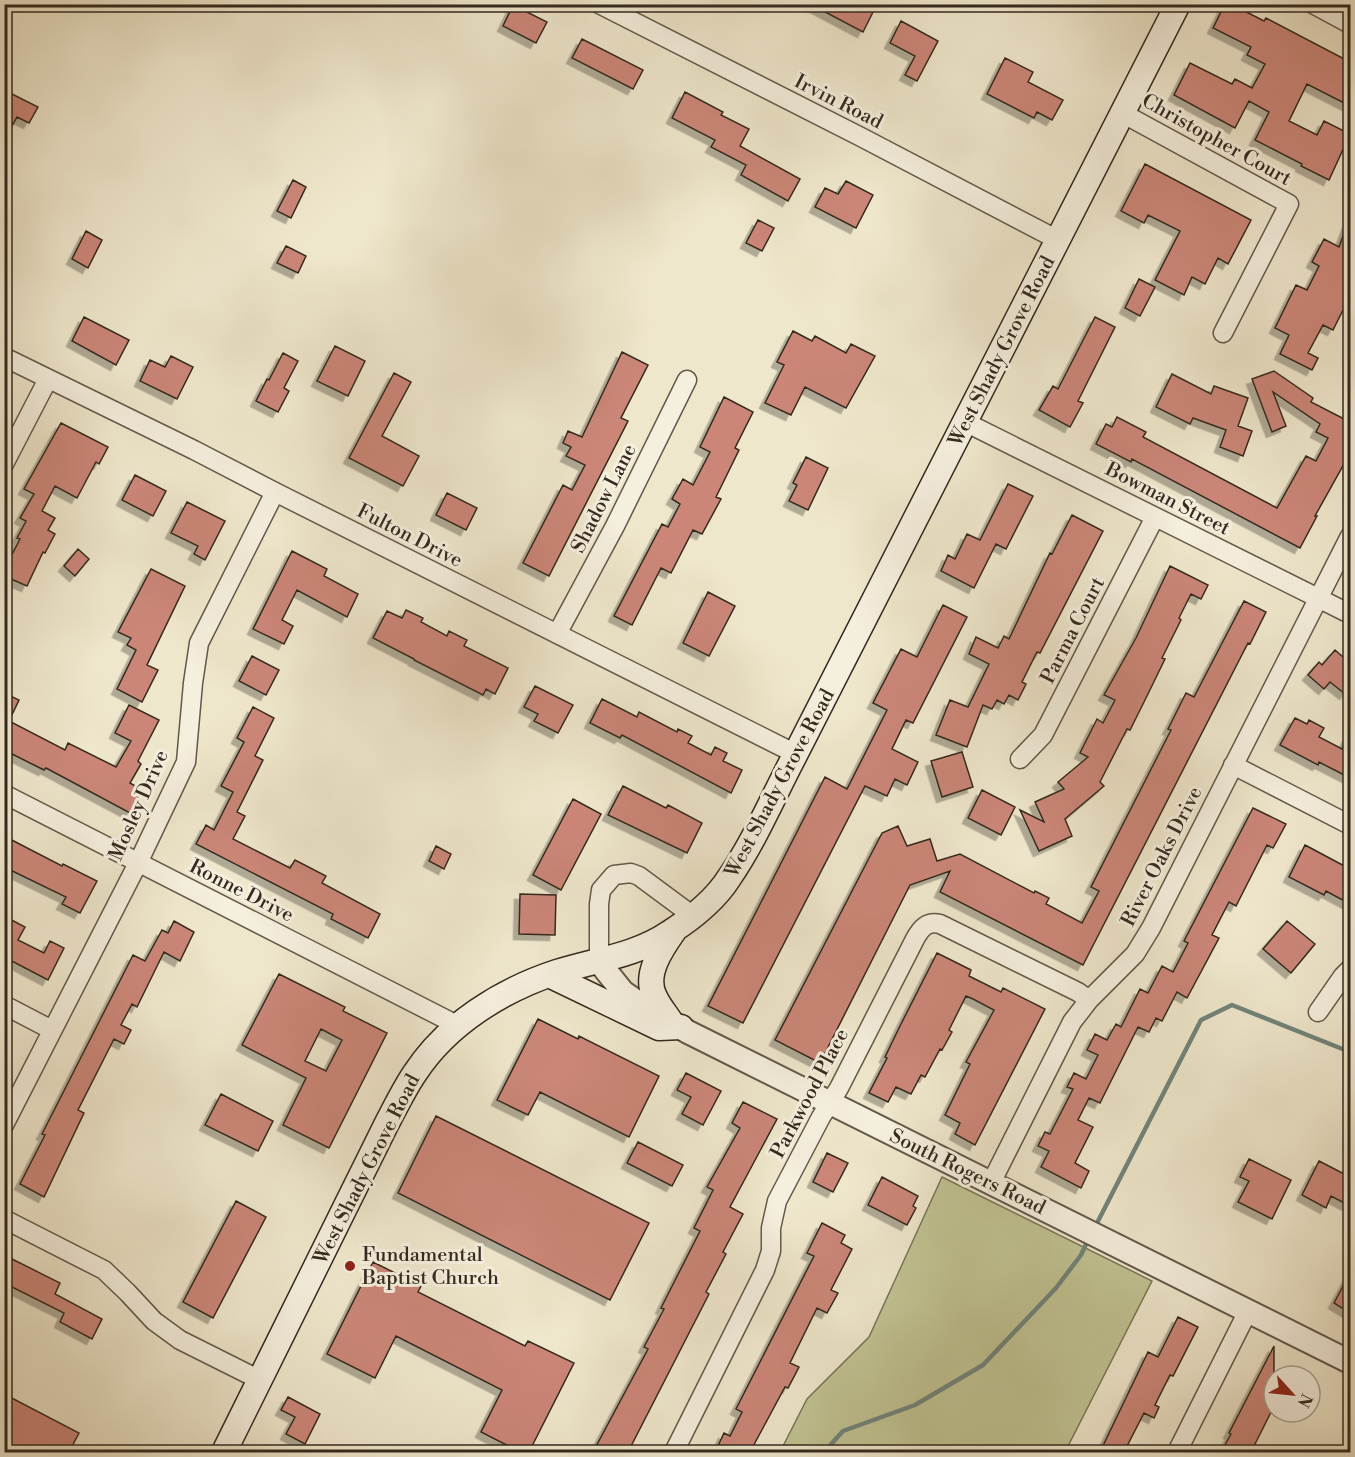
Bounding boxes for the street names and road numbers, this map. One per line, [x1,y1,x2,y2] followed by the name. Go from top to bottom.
[790,69,887,136] street label: Irvin Road
[1137,89,1296,192] street label: Christopher Court
[943,252,1061,452] street label: West Shady Grove Road
[566,440,642,557] street label: Shadow Lane
[1100,457,1234,542] street label: Bowman Street
[352,499,466,574] street label: Fulton Drive
[1036,573,1111,688] street label: Parma Court
[719,684,841,883] street label: West Shady Grove Road
[104,746,175,865] street label: Mosley Drive
[1116,783,1208,931] street label: River Oaks Drive
[185,854,298,928] street label: Ronne Drive
[766,1025,855,1163] street label: Parkwood Place
[308,1070,426,1270] street label: West Shady Grove Road
[885,1124,1050,1221] street label: South Rogers Road

